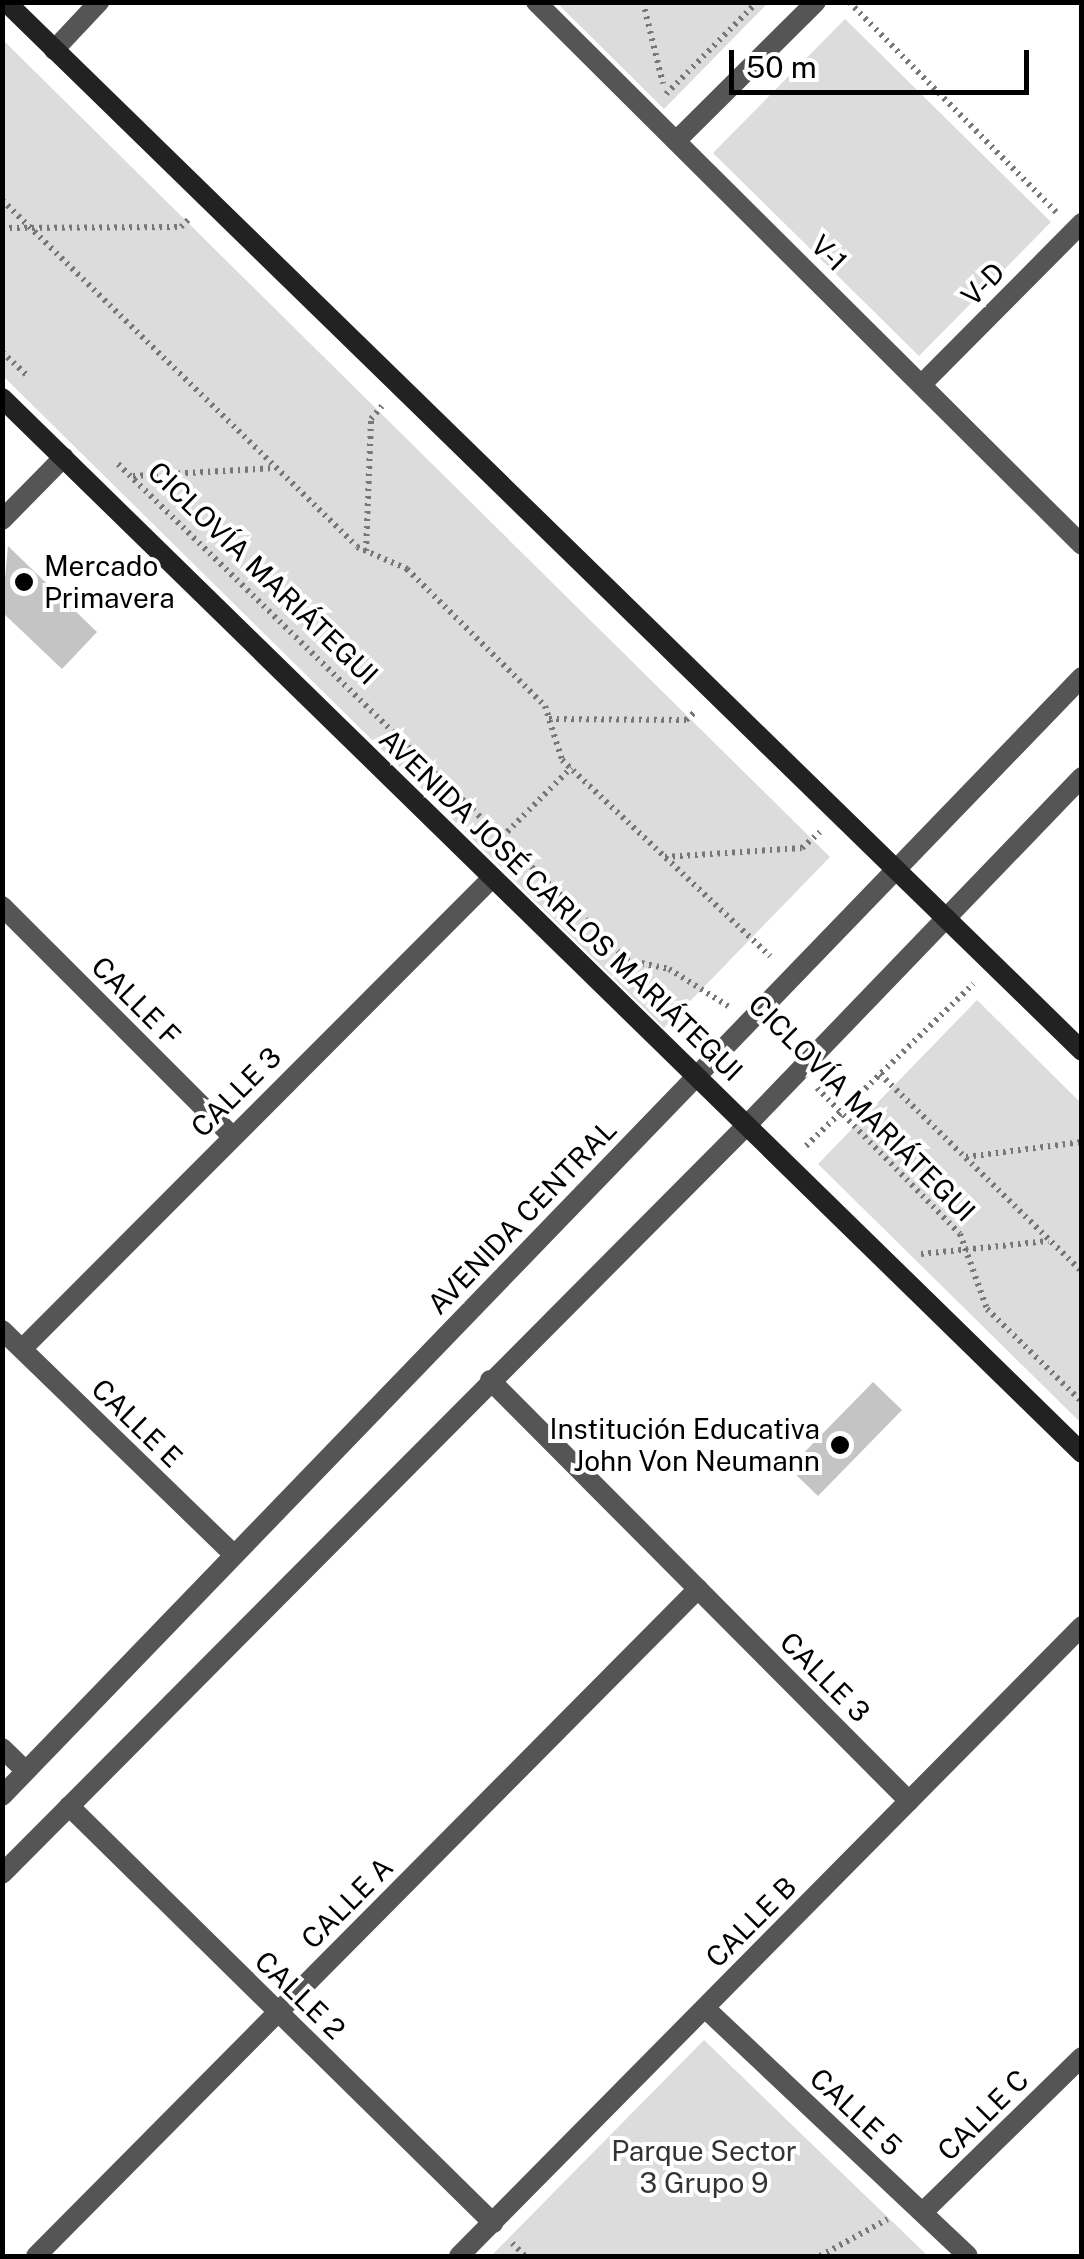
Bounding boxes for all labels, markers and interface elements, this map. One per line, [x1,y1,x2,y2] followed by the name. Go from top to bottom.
[734,30,1034,92] scale bar
[746,49,817,85] text: 50 m
[804,228,854,278] street label: V-1
[954,255,1012,313] street label: V-D
[141,454,385,692] street label: CICLOVÍA MARIÁTEGUI
[44,549,175,615] place label: Mercado Primavera
[13,571,35,593] marker: Mercado Primavera
[372,722,750,1088] street label: AVENIDA JOSÉ CARLOS MARIÁTEGUI
[85,950,187,1052] street label: CALLE F
[742,988,982,1228] street label: CICLOVÍA MARIÁTEGUI
[184,1040,288,1144] street label: CALLE 3
[421,1113,623,1321] street label: AVENIDA CENTRAL
[85,1372,189,1474] street label: CALLE E
[549,1412,820,1478] place label: Institución Educativa John Von Neumann
[829,1434,851,1456] marker: Institución Educativa John Von Neumann
[773,1625,877,1729] street label: CALLE 3
[294,1850,400,1956] street label: CALLE A
[699,1870,803,1974] street label: CALLE B
[248,1944,352,2046] street label: CALLE 2
[803,2061,909,2163] street label: CALLE 5
[931,2063,1035,2167] street label: CALLE C
[611,2134,797,2200] park label: Parque Sector 3 Grupo 9

